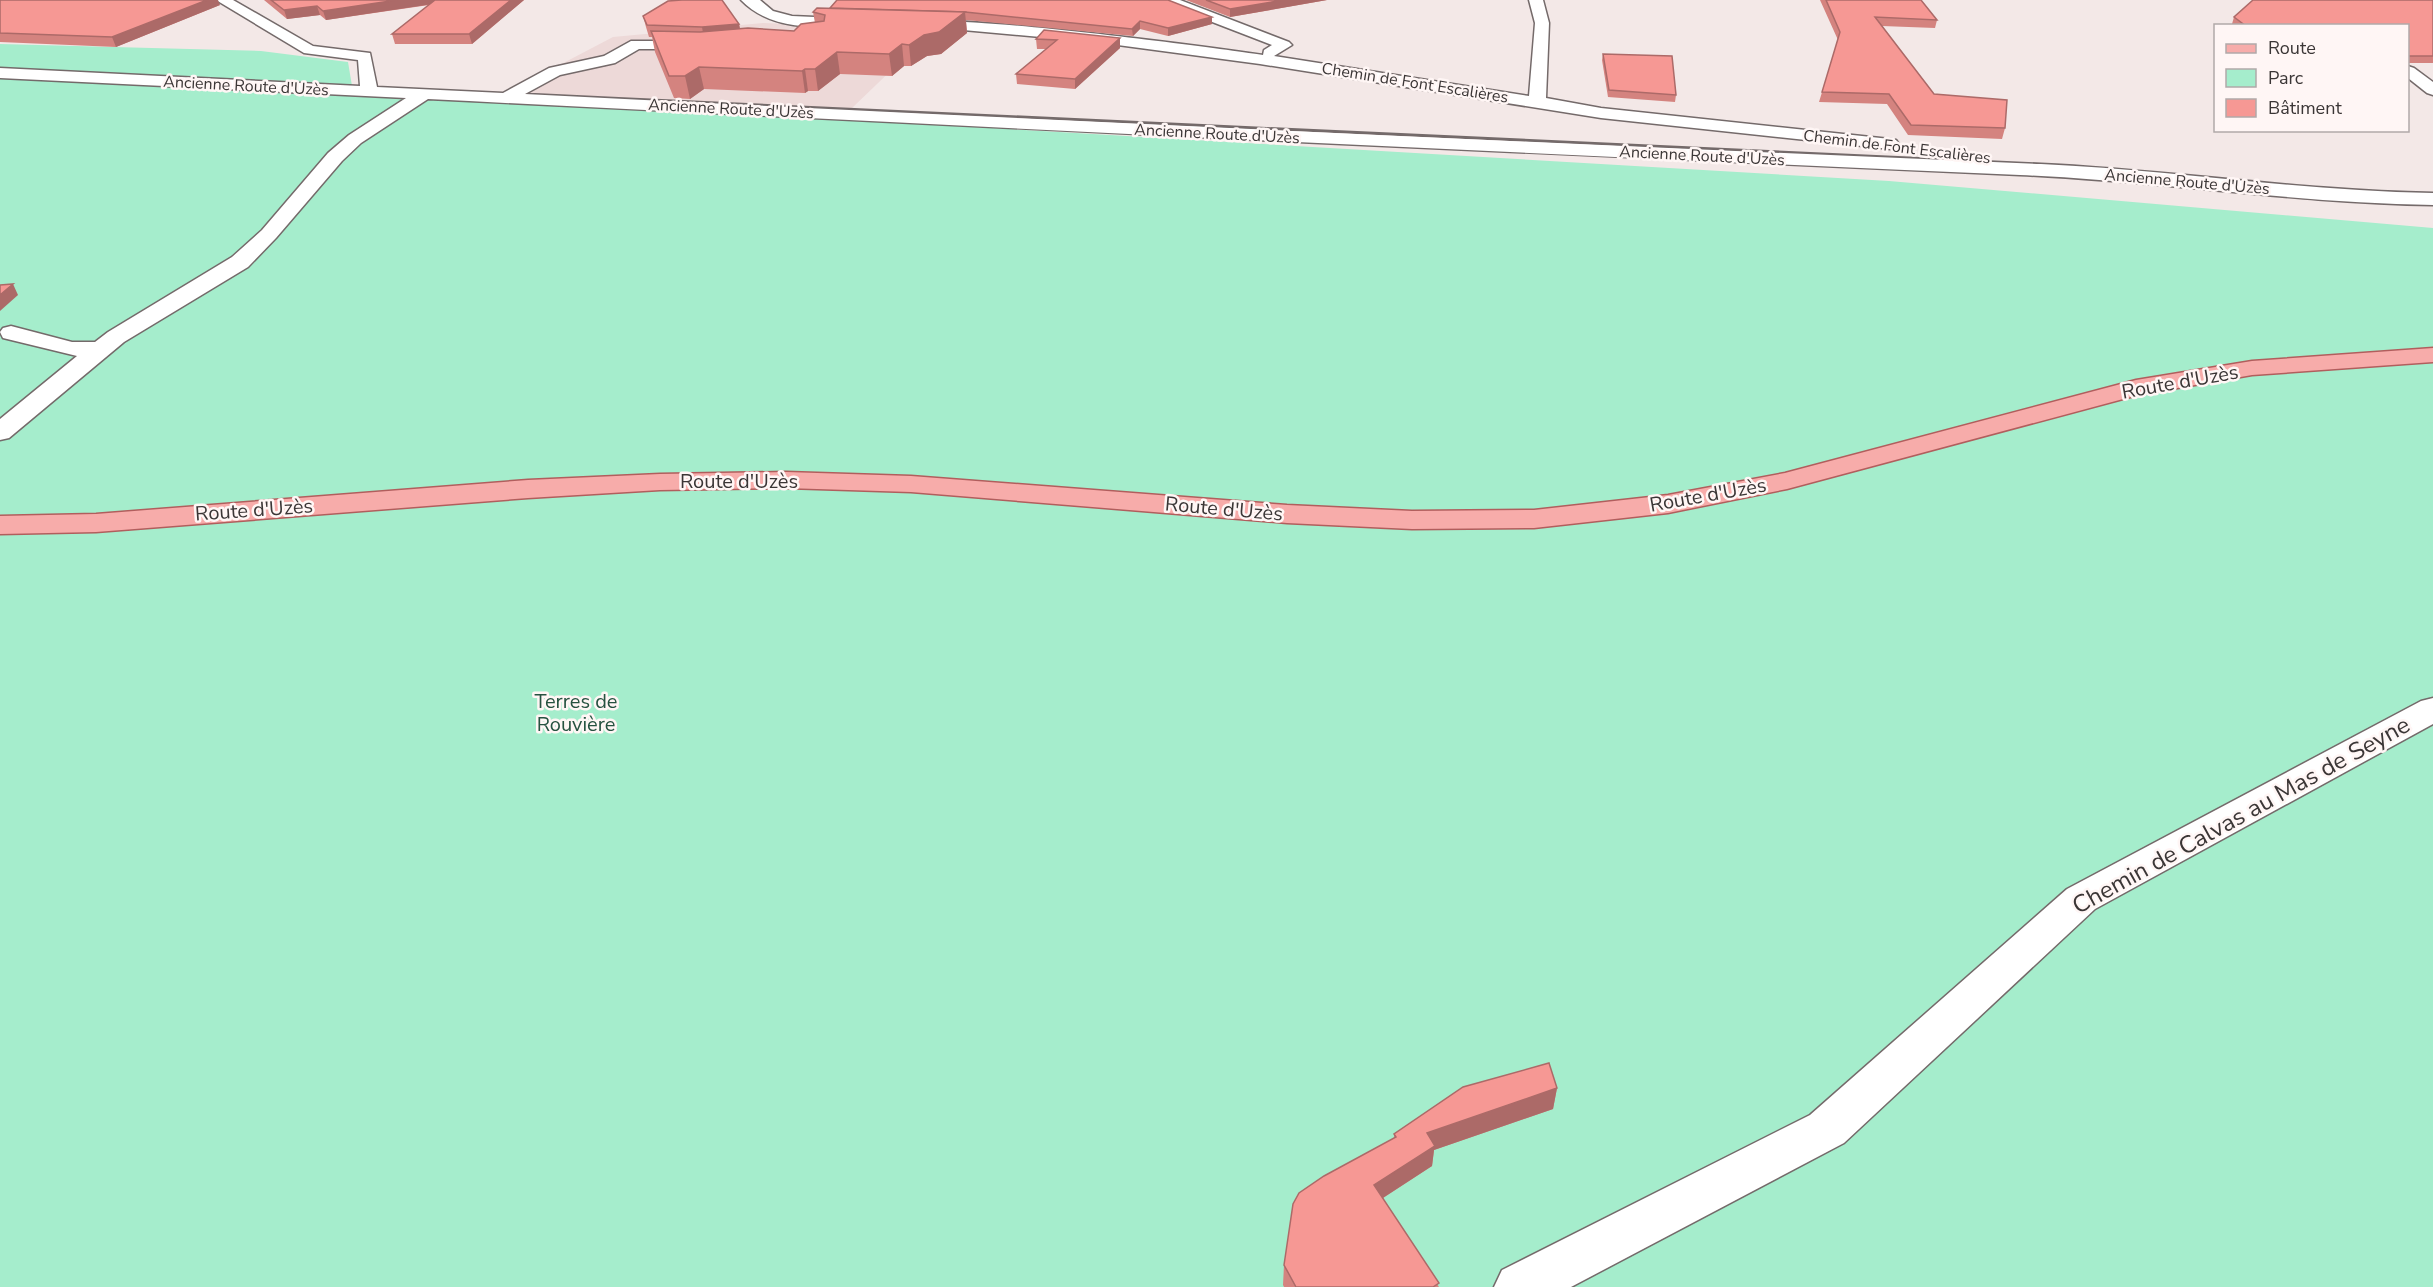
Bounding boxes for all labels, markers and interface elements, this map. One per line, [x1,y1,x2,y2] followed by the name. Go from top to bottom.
[2214,24,2409,132] legend
[2268,36,2316,60] text: Route
[1320,57,1510,109] street label: Chemin de Font Escalières
[2268,66,2303,90] text: Parc
[163,71,329,101] street label: Ancienne Route d'Uzès
[648,94,814,124] street label: Ancienne Route d'Uzès
[2268,96,2342,120] text: Bâtiment
[1134,119,1300,149] street label: Ancienne Route d'Uzès
[1802,125,1992,169] street label: Chemin de Font Escalières
[1619,141,1785,171] street label: Ancienne Route d'Uzès
[2104,164,2270,200] street label: Ancienne Route d'Uzès
[2119,358,2241,406] street label: Route d'Uzès
[680,468,798,495] street label: Route d'Uzès
[1647,471,1769,519] street label: Route d'Uzès
[1164,490,1284,528] street label: Route d'Uzès
[194,492,314,528] street label: Route d'Uzès
[534,688,618,738] park label: Terres de Rouvière
[2066,709,2416,921] street label: Chemin de Calvas au Mas de Seyne

